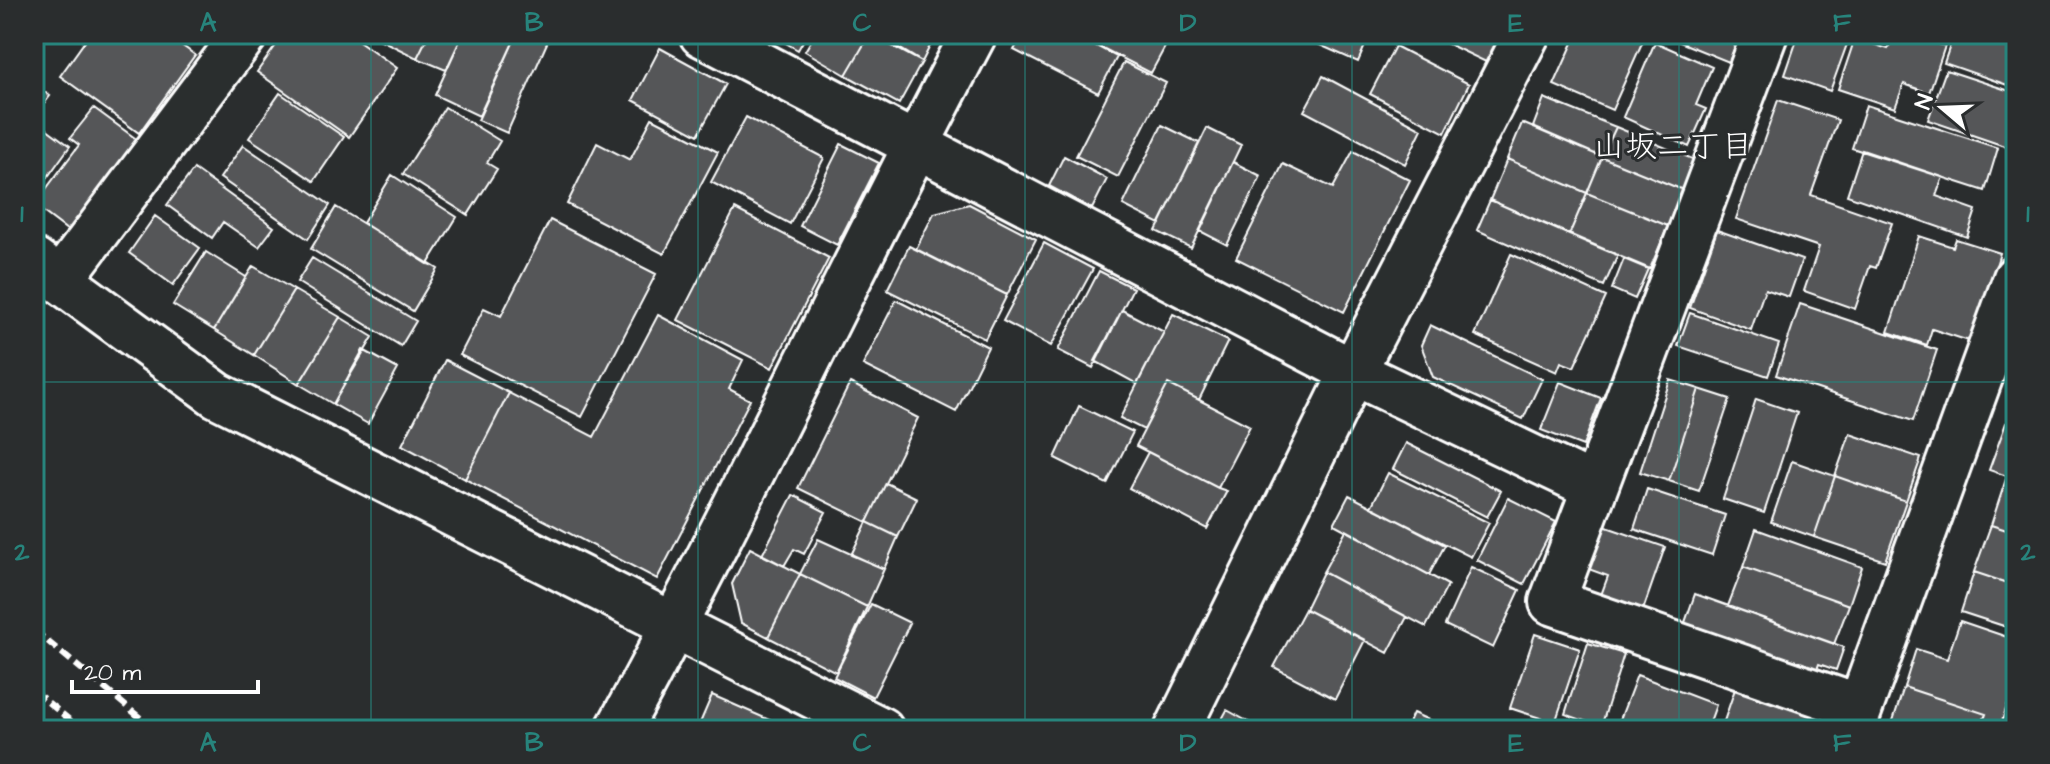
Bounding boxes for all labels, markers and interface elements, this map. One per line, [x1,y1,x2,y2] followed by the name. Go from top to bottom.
[200,5,217,41] text: A
[525,5,544,41] text: B
[853,5,872,41] text: C
[1180,5,1197,41] text: D
[1508,5,1524,41] text: E
[1833,5,1852,41] text: F
[1902,68,1982,148] north arrow
[1908,90,1941,114] text: N
[1593,124,1753,169] district label: 山坂二丁目
[20,196,24,232] text: 1
[2026,196,2030,232] text: 1
[14,534,30,570] text: 2
[2020,534,2036,570] text: 2
[72,644,258,694] scale bar
[84,656,141,690] text: 20 m
[200,725,217,761] text: A
[525,725,544,761] text: B
[853,725,872,761] text: C
[1180,725,1197,761] text: D
[1508,725,1524,761] text: E
[1833,725,1852,761] text: F

